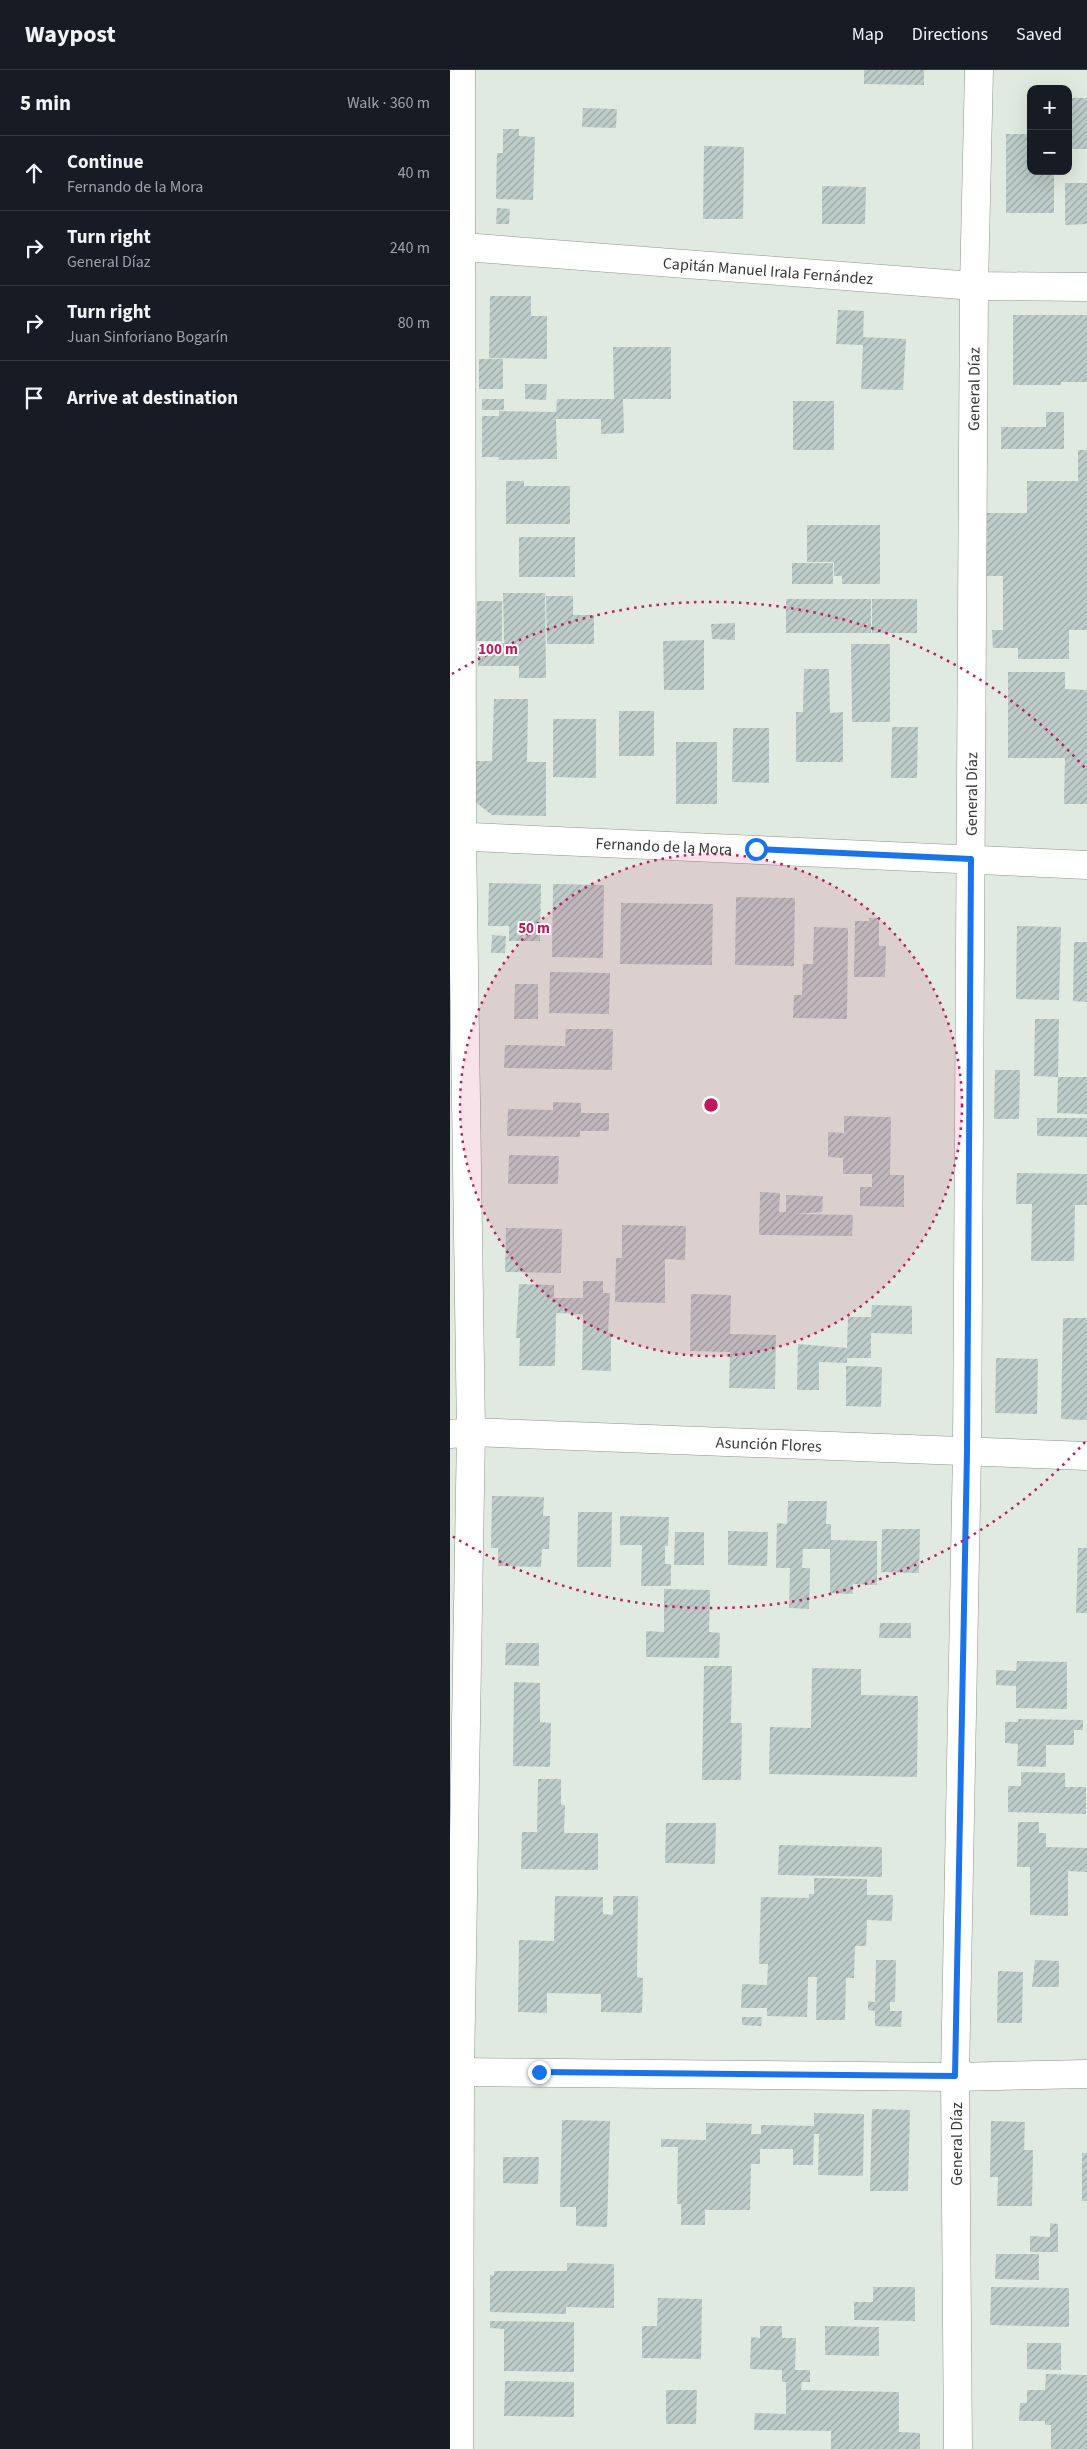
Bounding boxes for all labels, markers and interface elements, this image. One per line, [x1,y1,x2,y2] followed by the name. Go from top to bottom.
[25,17,116,52] text: Waypost
[852,22,884,47] text: Map
[912,22,988,47] text: Directions
[1016,22,1062,47] text: Saved
[1027,85,1072,175] map controls
[1027,85,1072,130] button: +
[20,88,71,118] text: 5 min
[347,92,430,114] text: Walk · 360 m
[1027,130,1072,175] button: −
[67,149,144,176] text: Continue
[20,159,48,187] icon: ahead
[398,162,430,184] text: 40 m
[67,176,203,198] text: Fernando de la Mora
[67,224,151,251] text: Turn right
[20,234,48,262] icon: right
[390,237,430,259] text: 240 m
[67,251,151,273] text: General Díaz
[662,252,874,290] street label: Capitán Manuel Irala Fernández
[67,299,151,326] text: Turn right
[20,309,48,337] icon: right
[398,312,430,334] text: 80 m
[67,326,228,348] text: Juan Sinforiano Bogarín
[963,347,986,431] street label: General Díaz
[20,384,48,412] icon: arrive
[67,385,238,412] text: Arrive at destination
[478,639,518,660] text: 100 m
[961,752,983,836] street label: General Díaz
[595,833,732,861] street label: Fernando de la Mora
[745,838,768,861] route start
[518,918,550,939] text: 50 m
[702,1096,720,1114] centre of rings
[715,1432,822,1458] street label: Asunción Flores
[528,2061,551,2084] route end
[946,2102,968,2186] street label: General Díaz

